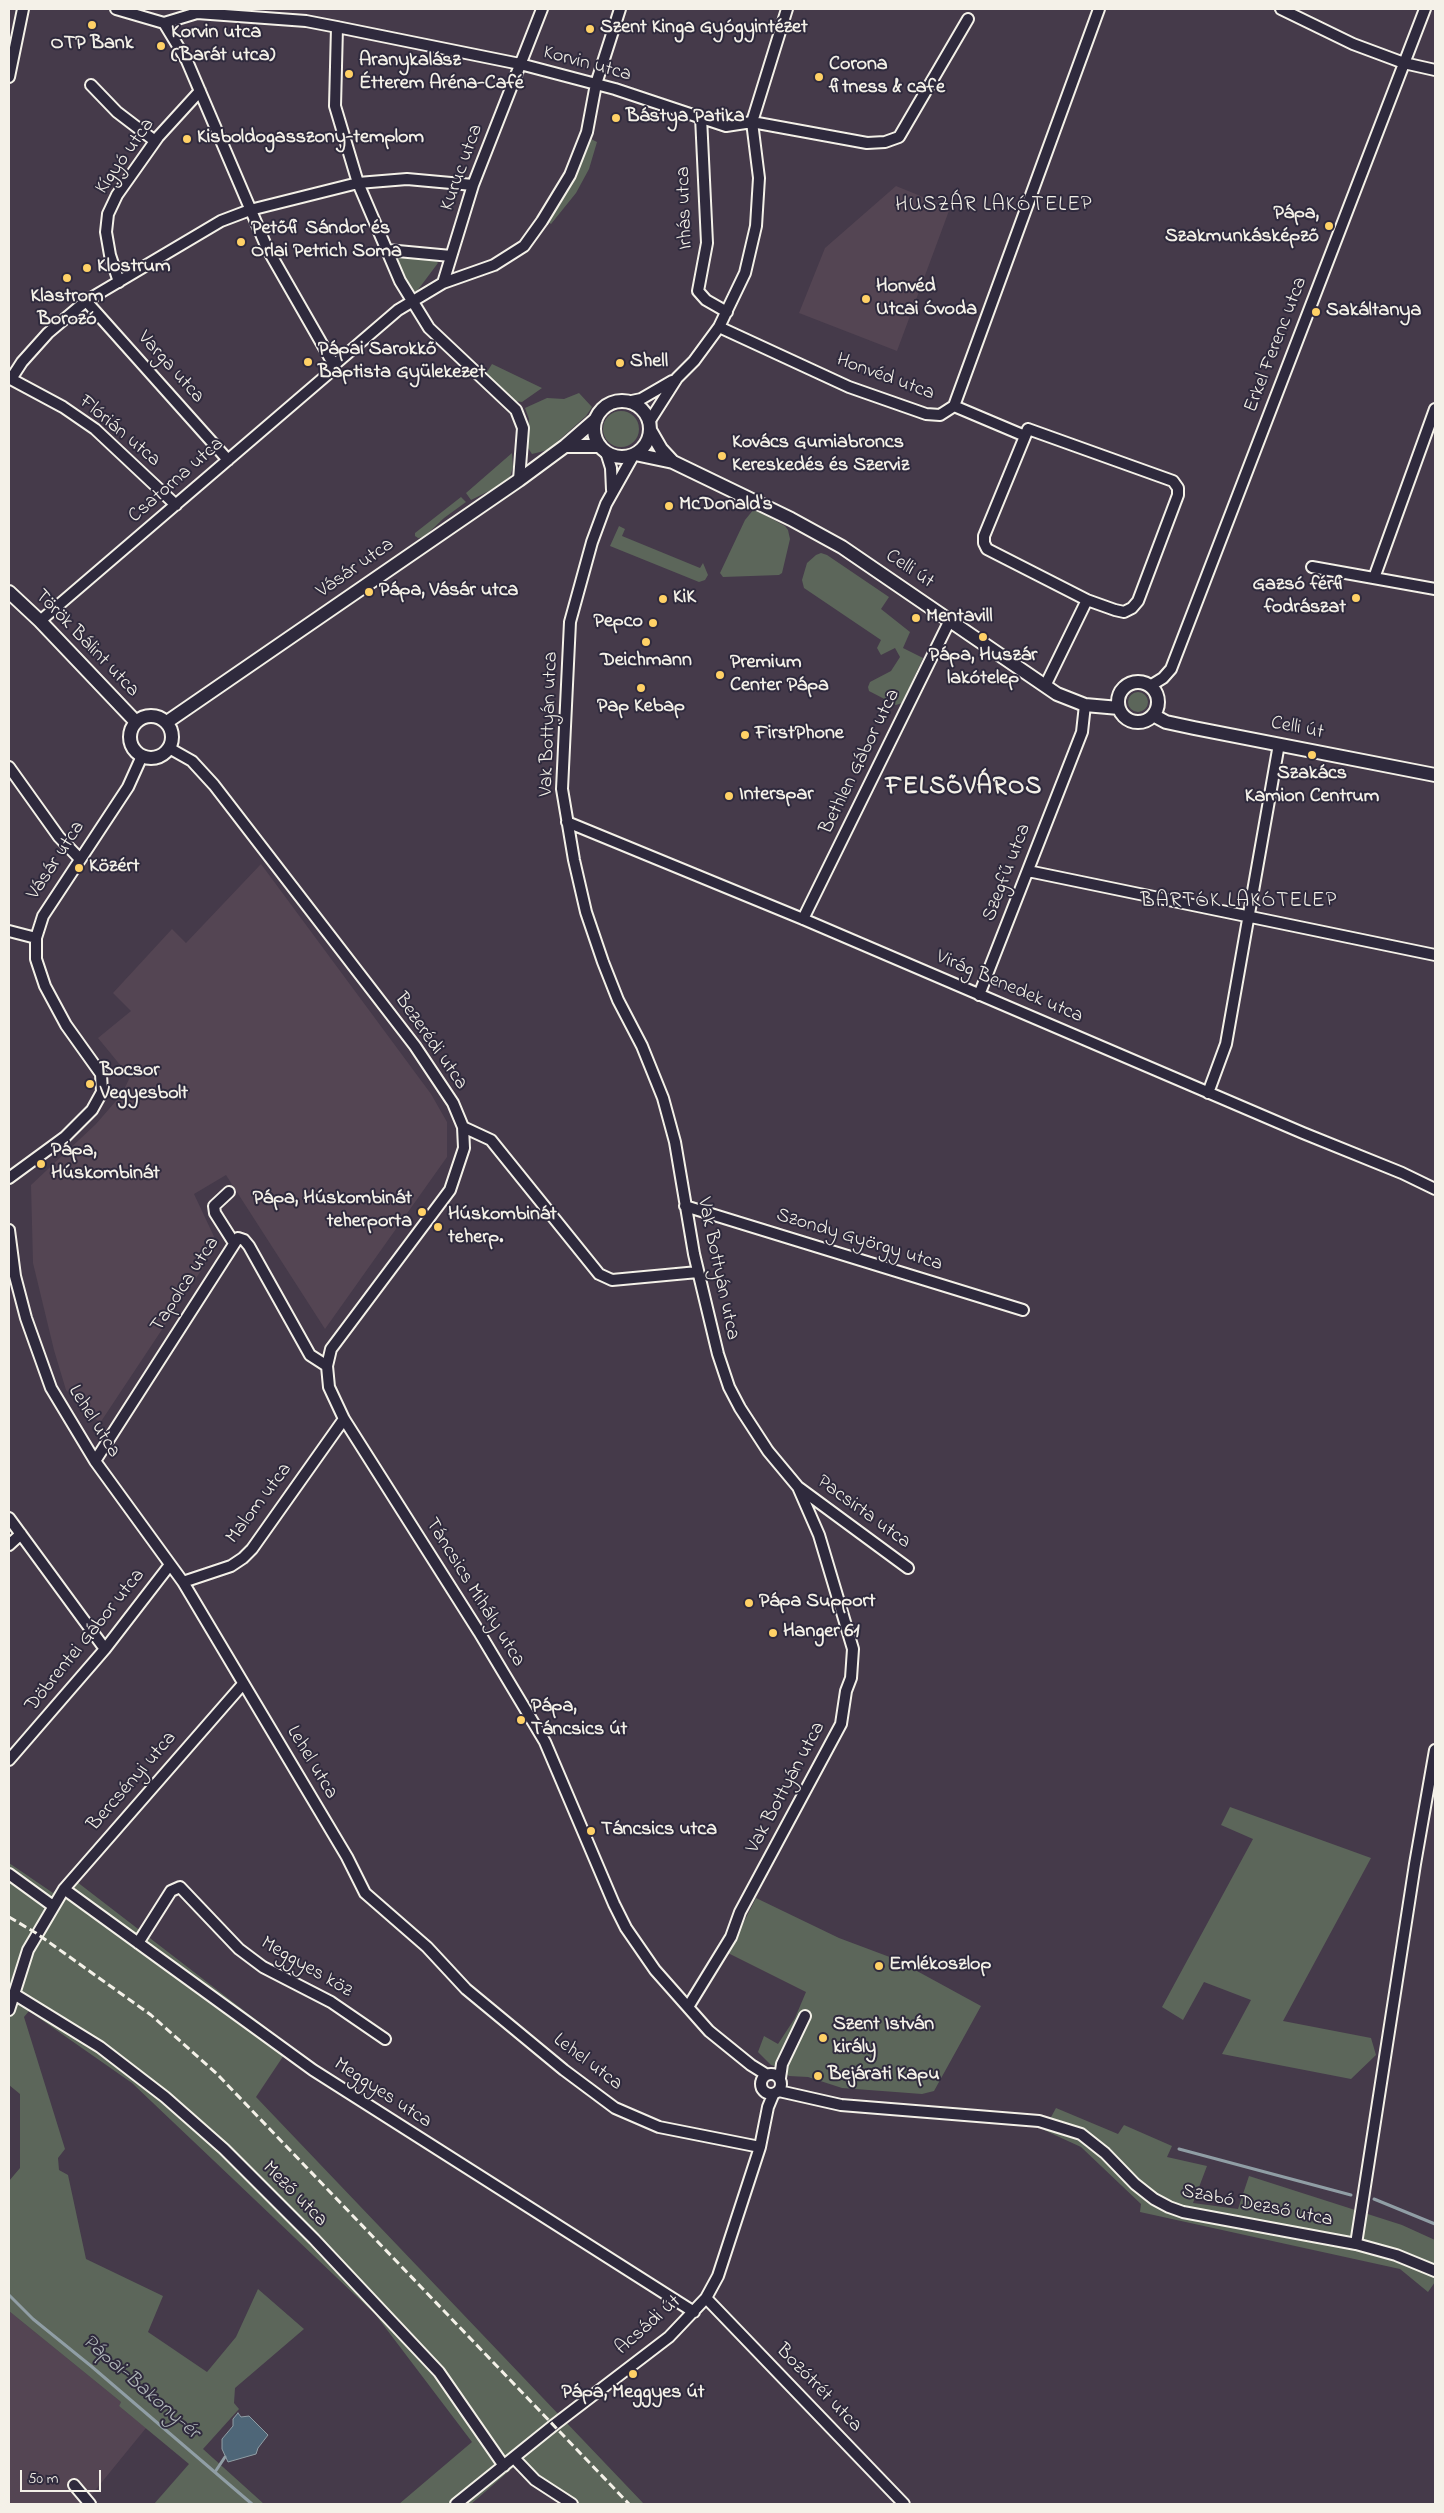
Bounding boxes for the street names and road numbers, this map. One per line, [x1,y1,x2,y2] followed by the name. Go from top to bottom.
[540,42,634,88] street label: Korvin utca
[91,114,161,200] street label: Kígyó utca
[436,121,490,215] street label: Kuruc utca
[673,166,699,250] street label: Irhás utca
[1240,274,1314,416] street label: Erkel Ferenc utca
[131,327,209,409] street label: Varga utca
[833,349,937,407] street label: Honvéd utca
[73,391,165,473] street label: Flórián utca
[124,433,230,529] street label: Csatorna utca
[313,534,399,604] street label: Vásár utca
[880,545,938,595] street label: Celli út
[28,585,144,703] street label: Török Bálint utca
[535,651,565,797] street label: Vak Bottyán utca
[815,686,907,838] street label: Bethlen Gábor utca
[1269,712,1325,746] street label: Celli út
[23,817,91,905] street label: Vásár utca
[978,821,1038,925] street label: Szegfű utca
[932,946,1086,1030] street label: Virág Benedek utca
[388,989,472,1095] street label: Bezerédi utca
[690,1196,744,1342] street label: Vak Bottyán utca
[773,1204,945,1278] street label: Szondy György utca
[146,1233,226,1337] street label: Tapolca utca
[61,1381,125,1463] street label: Lehel utca
[222,1459,298,1549] street label: Malom utca
[811,1471,915,1555] street label: Pacsirta utca
[419,1514,529,1672] street label: Táncsics Mihály utca
[21,1565,151,1717] street label: Döbrentei Gábor utca
[742,1718,832,1858] street label: Vak Bottyán utca
[280,1722,342,1804] street label: Lehel utca
[83,1727,183,1837] street label: Bercsényi utca
[256,1932,356,2004] street label: Meggyes köz
[547,2029,627,2097] street label: Lehel utca
[328,2053,436,2135] street label: Meggyes utca
[256,2157,332,2233] street label: Mező utca
[1179,2181,1335,2233] street label: Szabó Dezső utca
[611,2291,687,2361] street label: Acsádi út
[770,2340,866,2438] street label: Bozótrét utca

